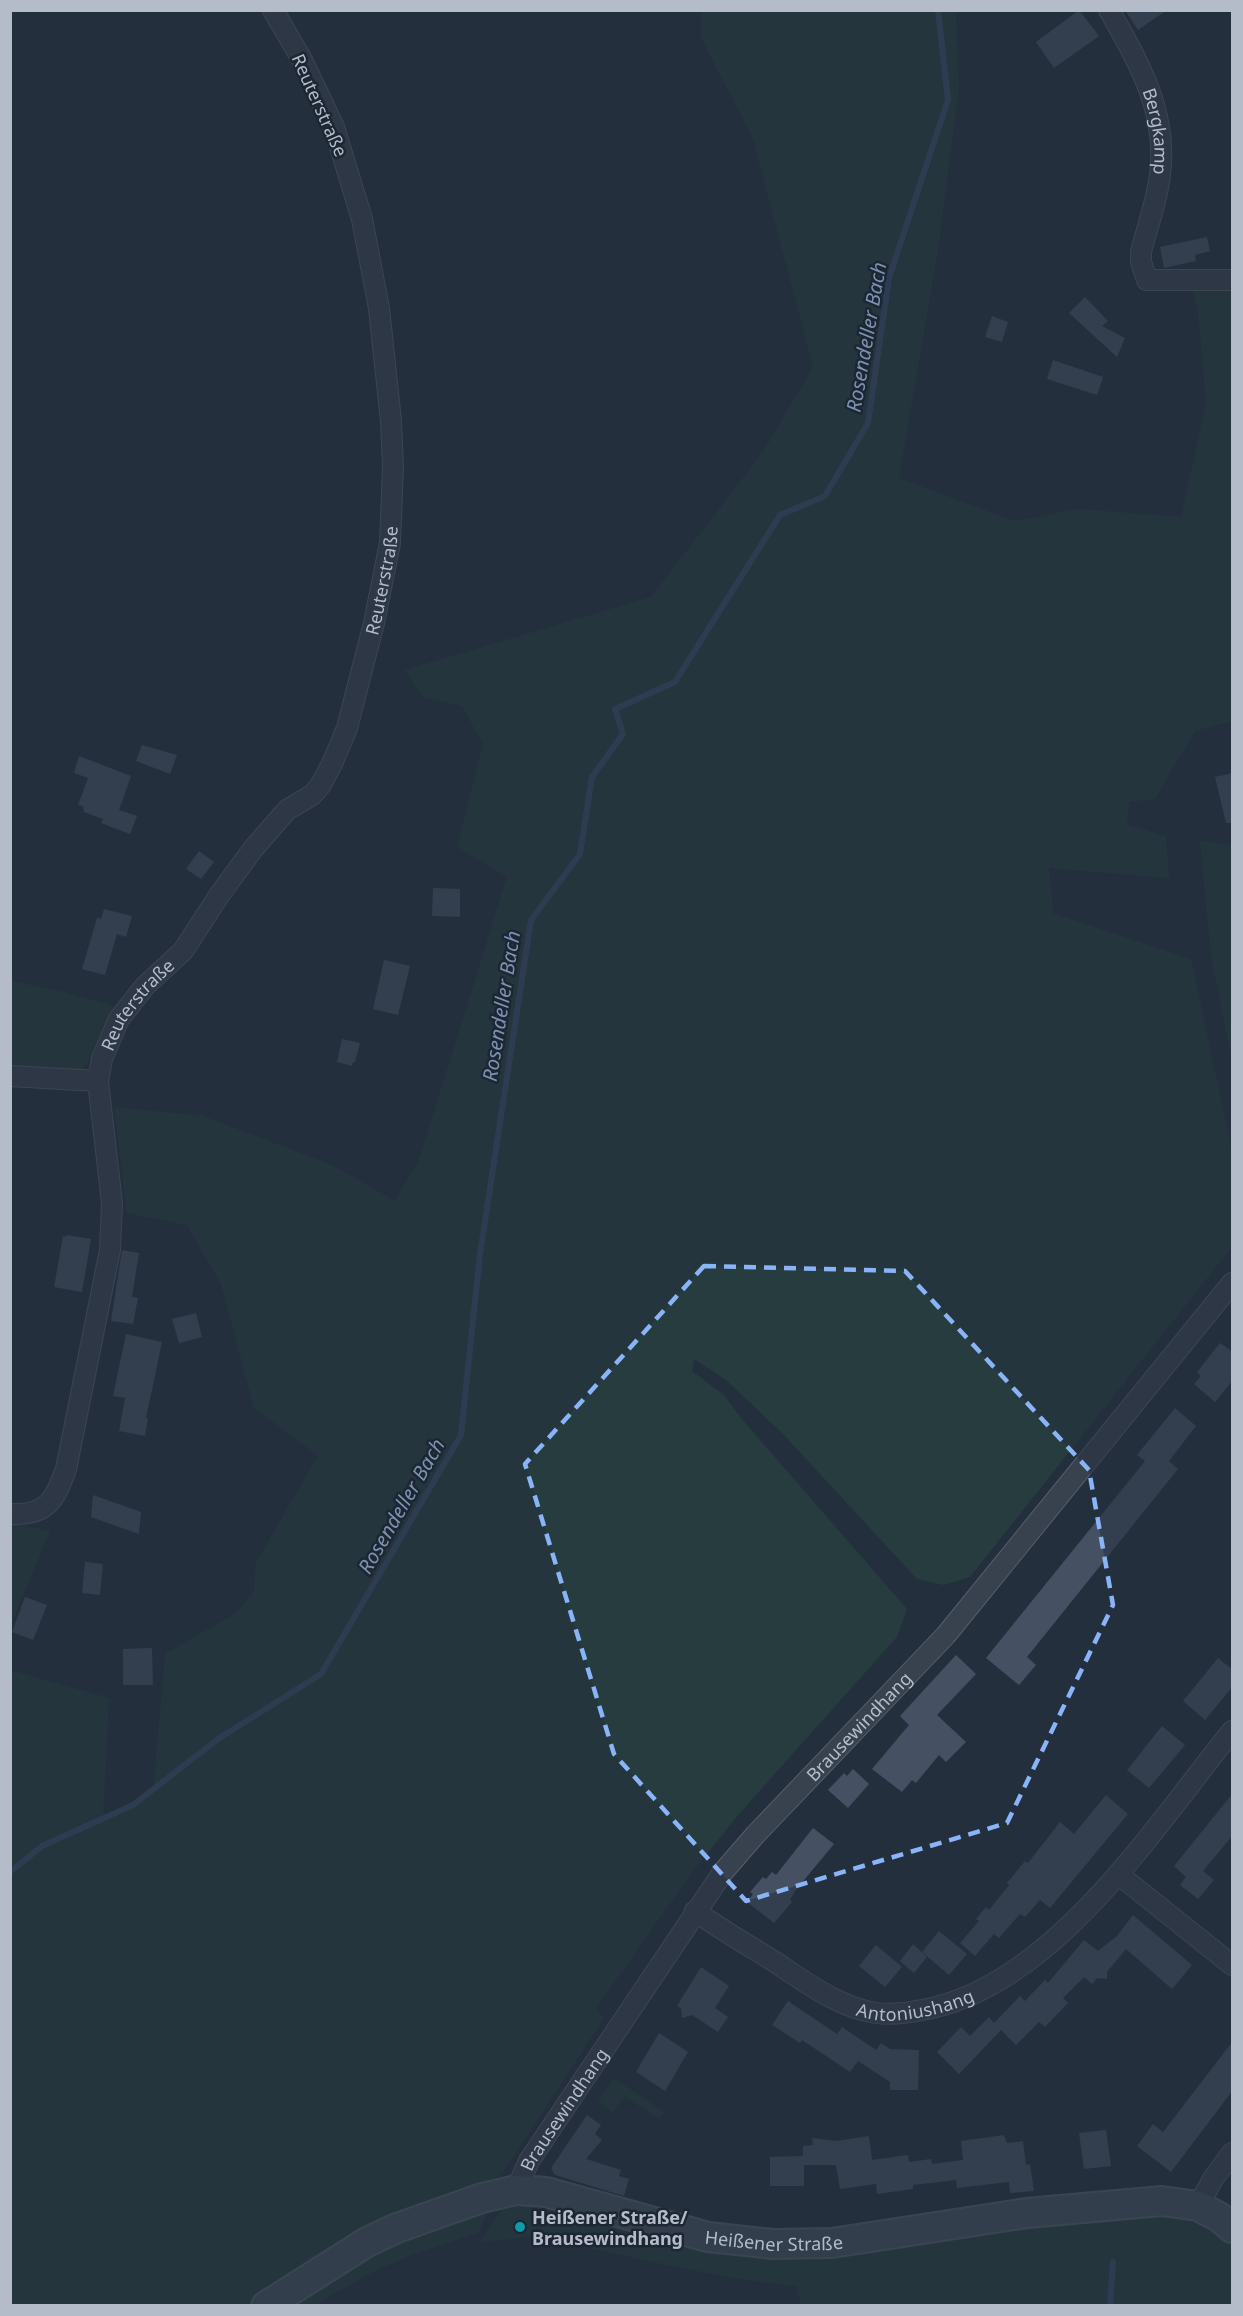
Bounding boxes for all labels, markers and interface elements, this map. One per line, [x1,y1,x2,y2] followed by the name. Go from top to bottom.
[287,50,353,160] street label: Reuterstraße
[1137,85,1173,176] street label: Bergkamp
[840,260,892,414] water label: Rosendeller Bach
[359,526,403,638] street label: Reuterstraße
[476,929,526,1083] water label: Rosendeller Bach
[95,953,179,1054] street label: Reuterstraße
[351,1433,451,1579] water label: Rosendeller Bach
[801,1666,917,1786] street label: Brausewindhang
[854,1983,977,2026] street label: Antoniushang
[514,2043,613,2174] street label: Brausewindhang
[532,2205,688,2250] place label: Heißener Straße/ Brausewindhang
[513,2220,527,2234] marker: Heißener Straße/ Brausewindhang
[704,2225,844,2256] street label: Heißener Straße

